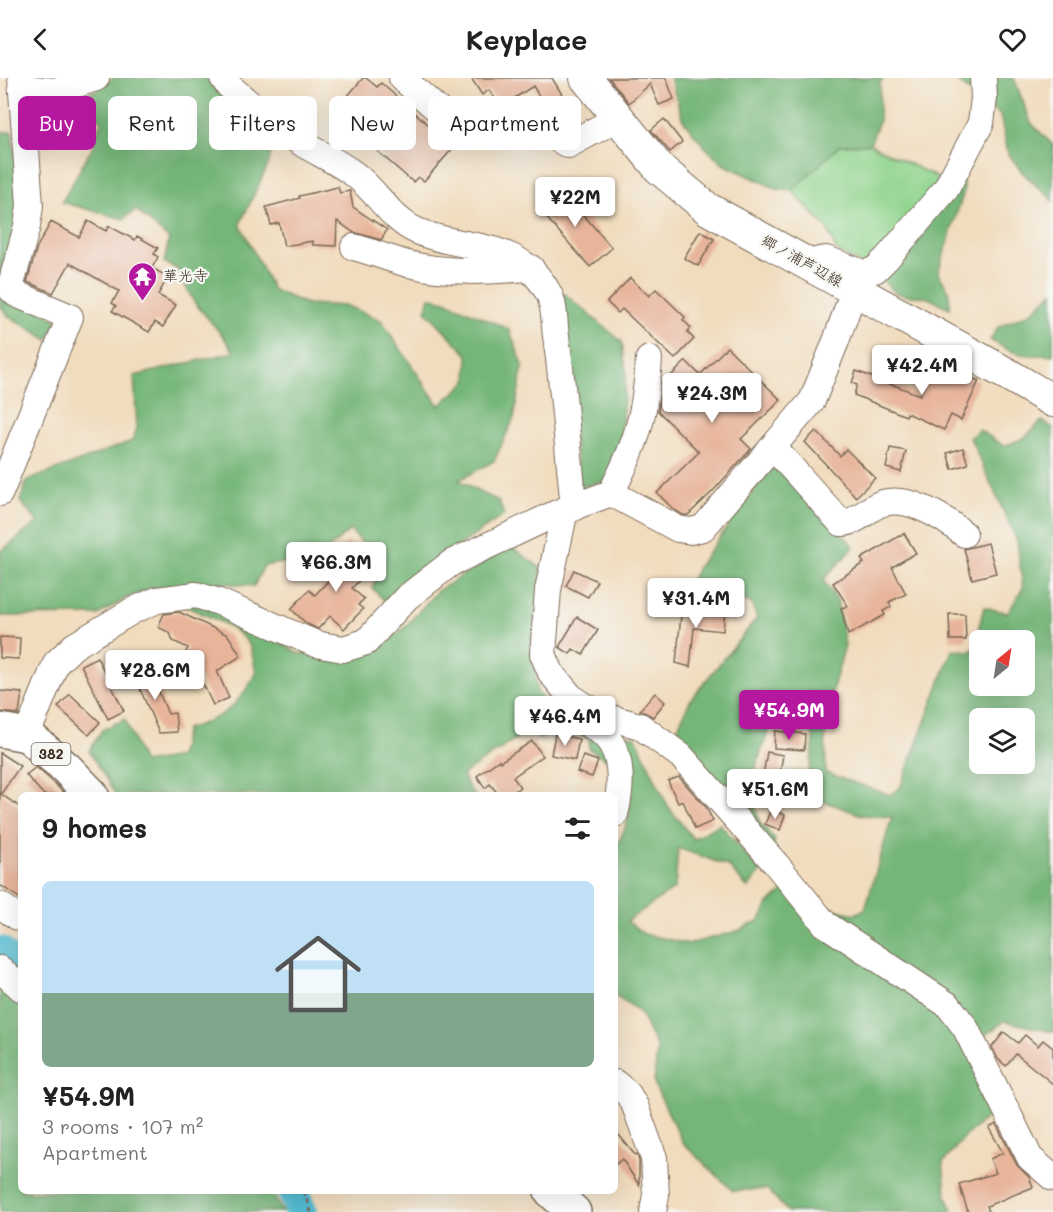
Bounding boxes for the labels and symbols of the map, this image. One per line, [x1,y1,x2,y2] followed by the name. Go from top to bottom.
[539,177,611,228] pin: ¥22M
[758,230,847,291] street label: 郷ノ浦芦辺線
[126,260,158,302] temple icon: 華光寺
[163,265,208,285] place label: 華光寺
[873,345,971,396] pin: ¥42.4M
[663,373,761,424] pin: ¥24.3M
[287,542,385,593] pin: ¥66.3M
[647,578,745,629] pin: ¥31.4M
[969,630,1035,696] north arrow
[106,650,204,701] pin: ¥28.6M
[740,690,838,741] pin: ¥54.9M
[516,696,614,747] pin: ¥46.4M
[32,743,70,765] road number: 382
[726,769,824,820] pin: ¥51.6M

